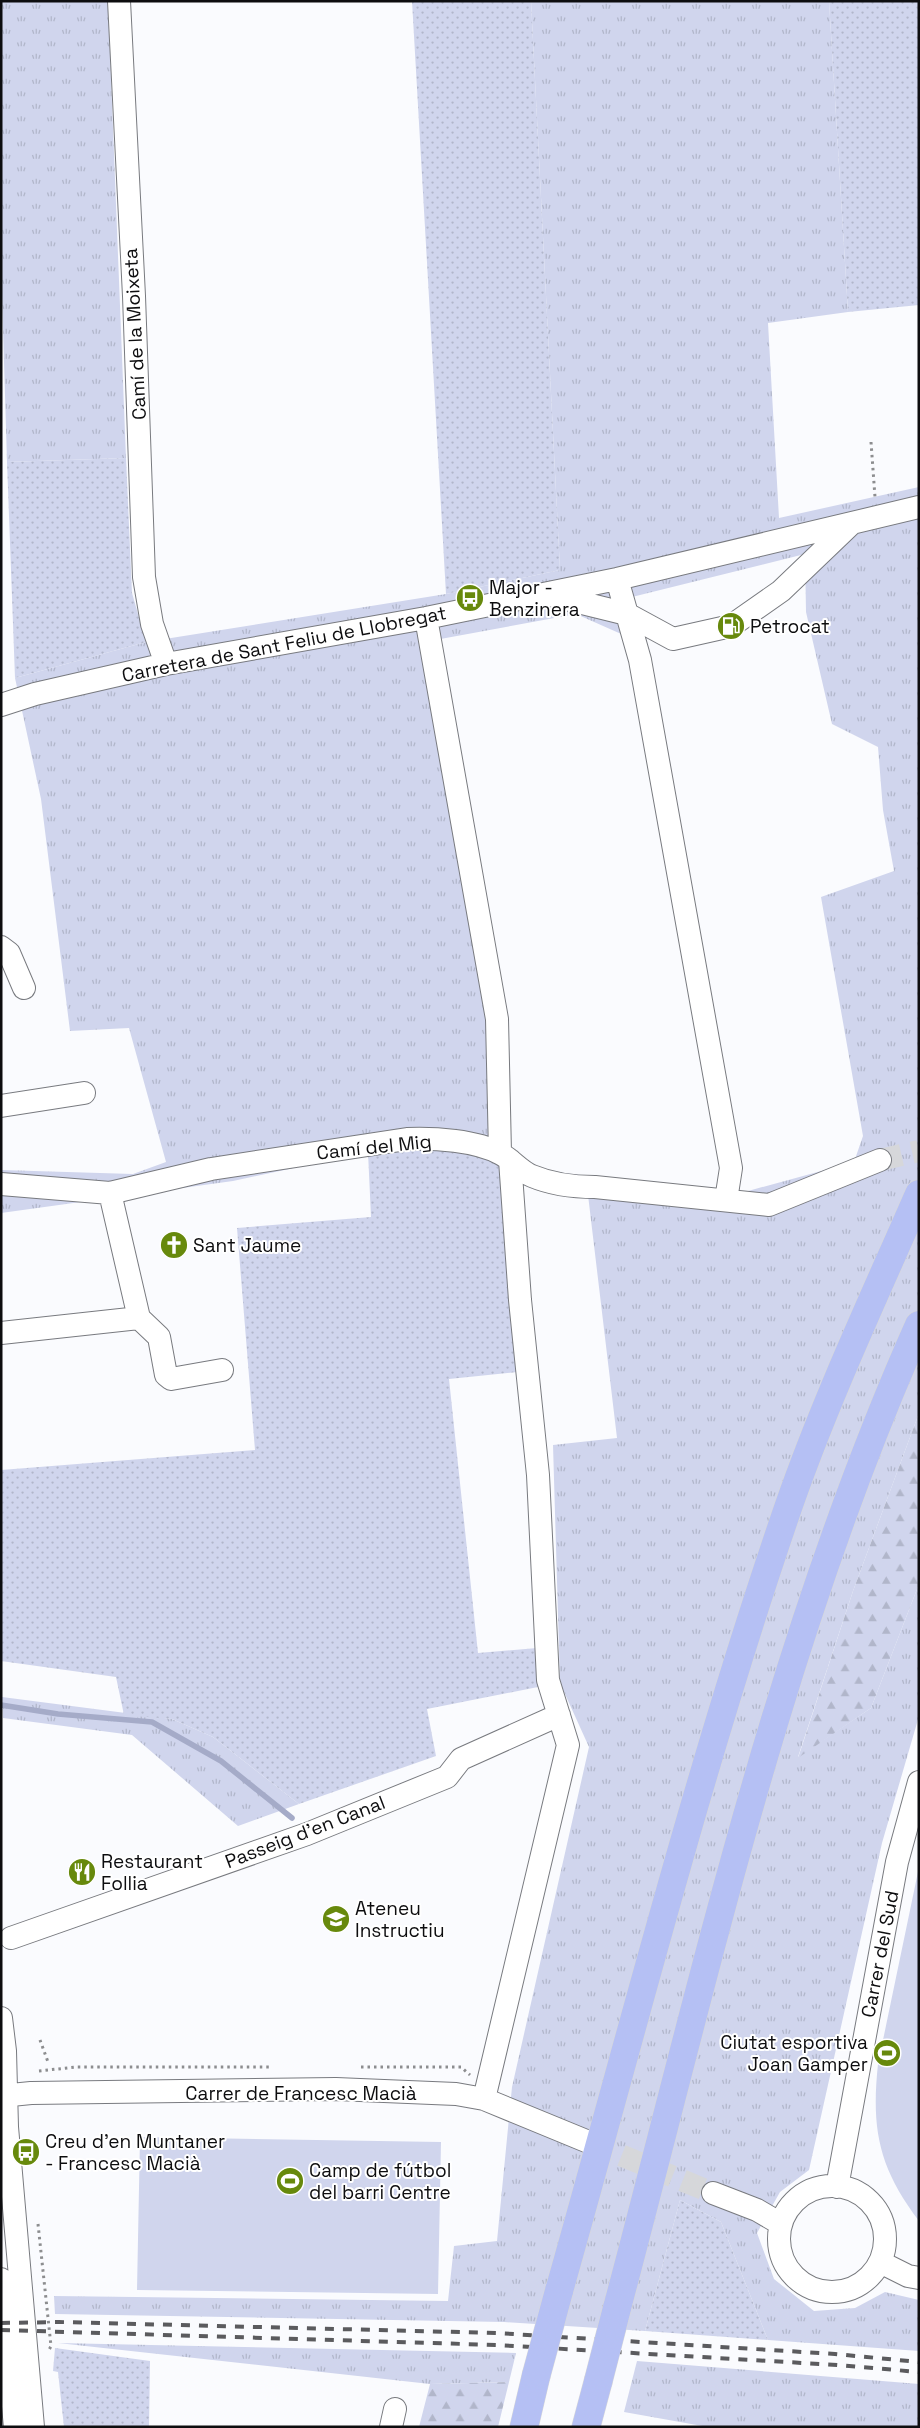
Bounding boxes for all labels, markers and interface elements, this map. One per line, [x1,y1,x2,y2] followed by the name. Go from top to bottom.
[118,247,152,420] street label: Camí de la Moixeta
[489,575,580,622] place label: Major - Benzinera
[455,583,485,613] bus stop icon: Major - Benzinera
[120,600,448,688] street label: Carretera de Sant Feliu de Llobregat
[716,611,746,641] fuel station icon: Petrocat
[750,614,830,639] place label: Petrocat
[315,1129,433,1165] street label: Camí del Mig
[159,1230,189,1260] church icon: Sant Jaume
[193,1233,301,1258] place label: Sant Jaume
[221,1790,389,1874] street label: Passeig d'en Canal
[101,1849,203,1896] place label: Restaurant Follia
[67,1857,97,1887] restaurant icon: Restaurant Follia
[855,1888,905,2020] street label: Carrer del Sud
[355,1896,445,1943] place label: Ateneu Instructiu
[321,1904,351,1934] school or university icon: Ateneu Instructiu
[720,2030,868,2077] place label: Ciutat esportiva Joan Gamper
[872,2038,902,2068] sports icon: Ciutat esportiva Joan Gamper
[185,2081,417,2106] street label: Carrer de Francesc Macià
[45,2129,225,2176] place label: Creu d'en Muntaner - Francesc Macià
[11,2137,41,2167] bus stop icon: Creu d'en Muntaner - Francesc Macià
[309,2158,451,2205] place label: Camp de fútbol del barri Centre
[275,2166,305,2196] sports icon: Camp de fútbol del barri Centre

